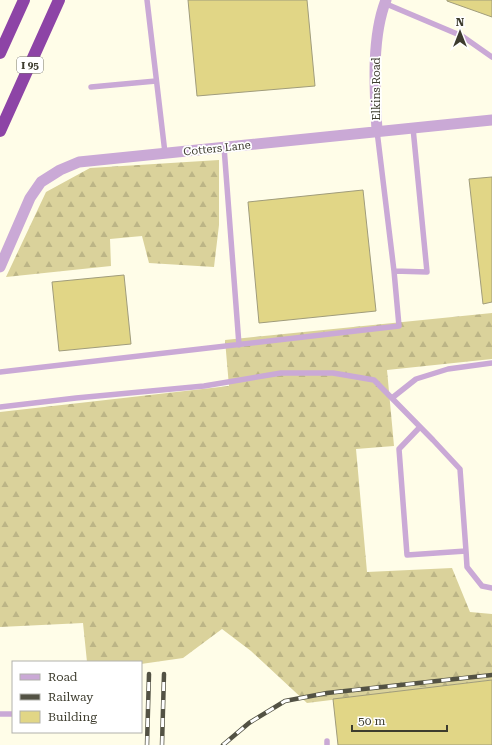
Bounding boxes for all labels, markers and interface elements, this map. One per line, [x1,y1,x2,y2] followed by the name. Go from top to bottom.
[440,12,480,52] north arrow
[456,16,465,29] text: N
[17,57,43,73] road number: I 95
[370,57,383,121] street label: Elkins Road
[183,139,251,158] street label: Cotters Lane
[12,661,142,733] legend
[48,670,78,684] text: Road
[48,690,94,704] text: Railway
[352,707,447,733] scale bar
[48,710,97,724] text: Building
[358,714,385,728] text: 50 m

